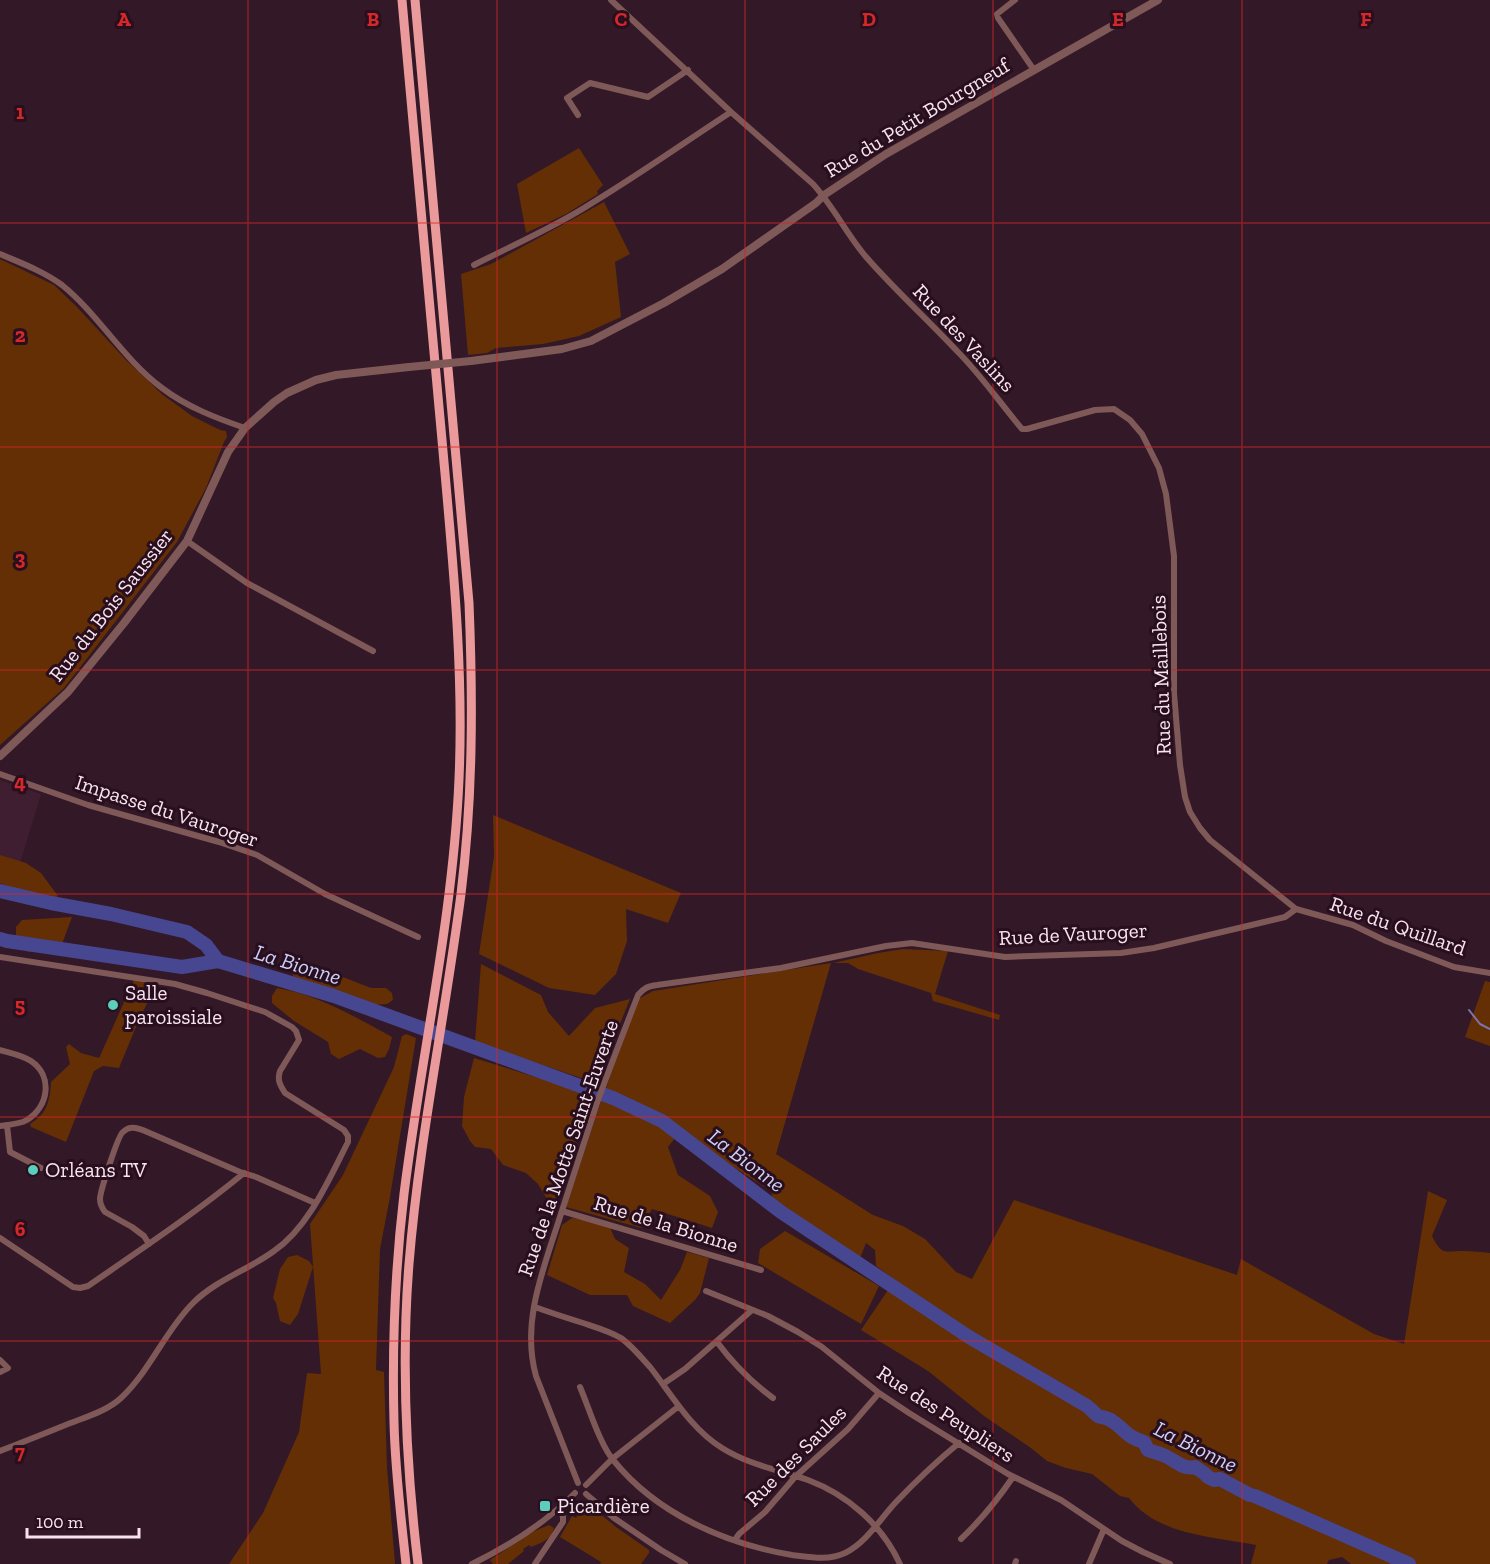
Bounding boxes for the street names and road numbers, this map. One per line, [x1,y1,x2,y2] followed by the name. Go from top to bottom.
[820,52,1015,183] street label: Rue du Petit Bourgneuf
[908,279,1021,397] street label: Rue des Vaslins
[43,523,178,686] street label: Rue du Bois Saussier
[1145,595,1176,755] street label: Rue du Maillebois
[72,769,262,852] street label: Impasse du Vauroger
[1327,891,1470,961] street label: Rue du Quillard
[998,917,1148,950] street label: Rue de Vauroger
[512,1016,623,1279] street label: Rue de la Motte Saint-Euverte
[591,1190,741,1257] street label: Rue de la Bionne
[873,1360,1020,1467] street label: Rue des Peupliers
[740,1400,851,1511] street label: Rue des Saules

